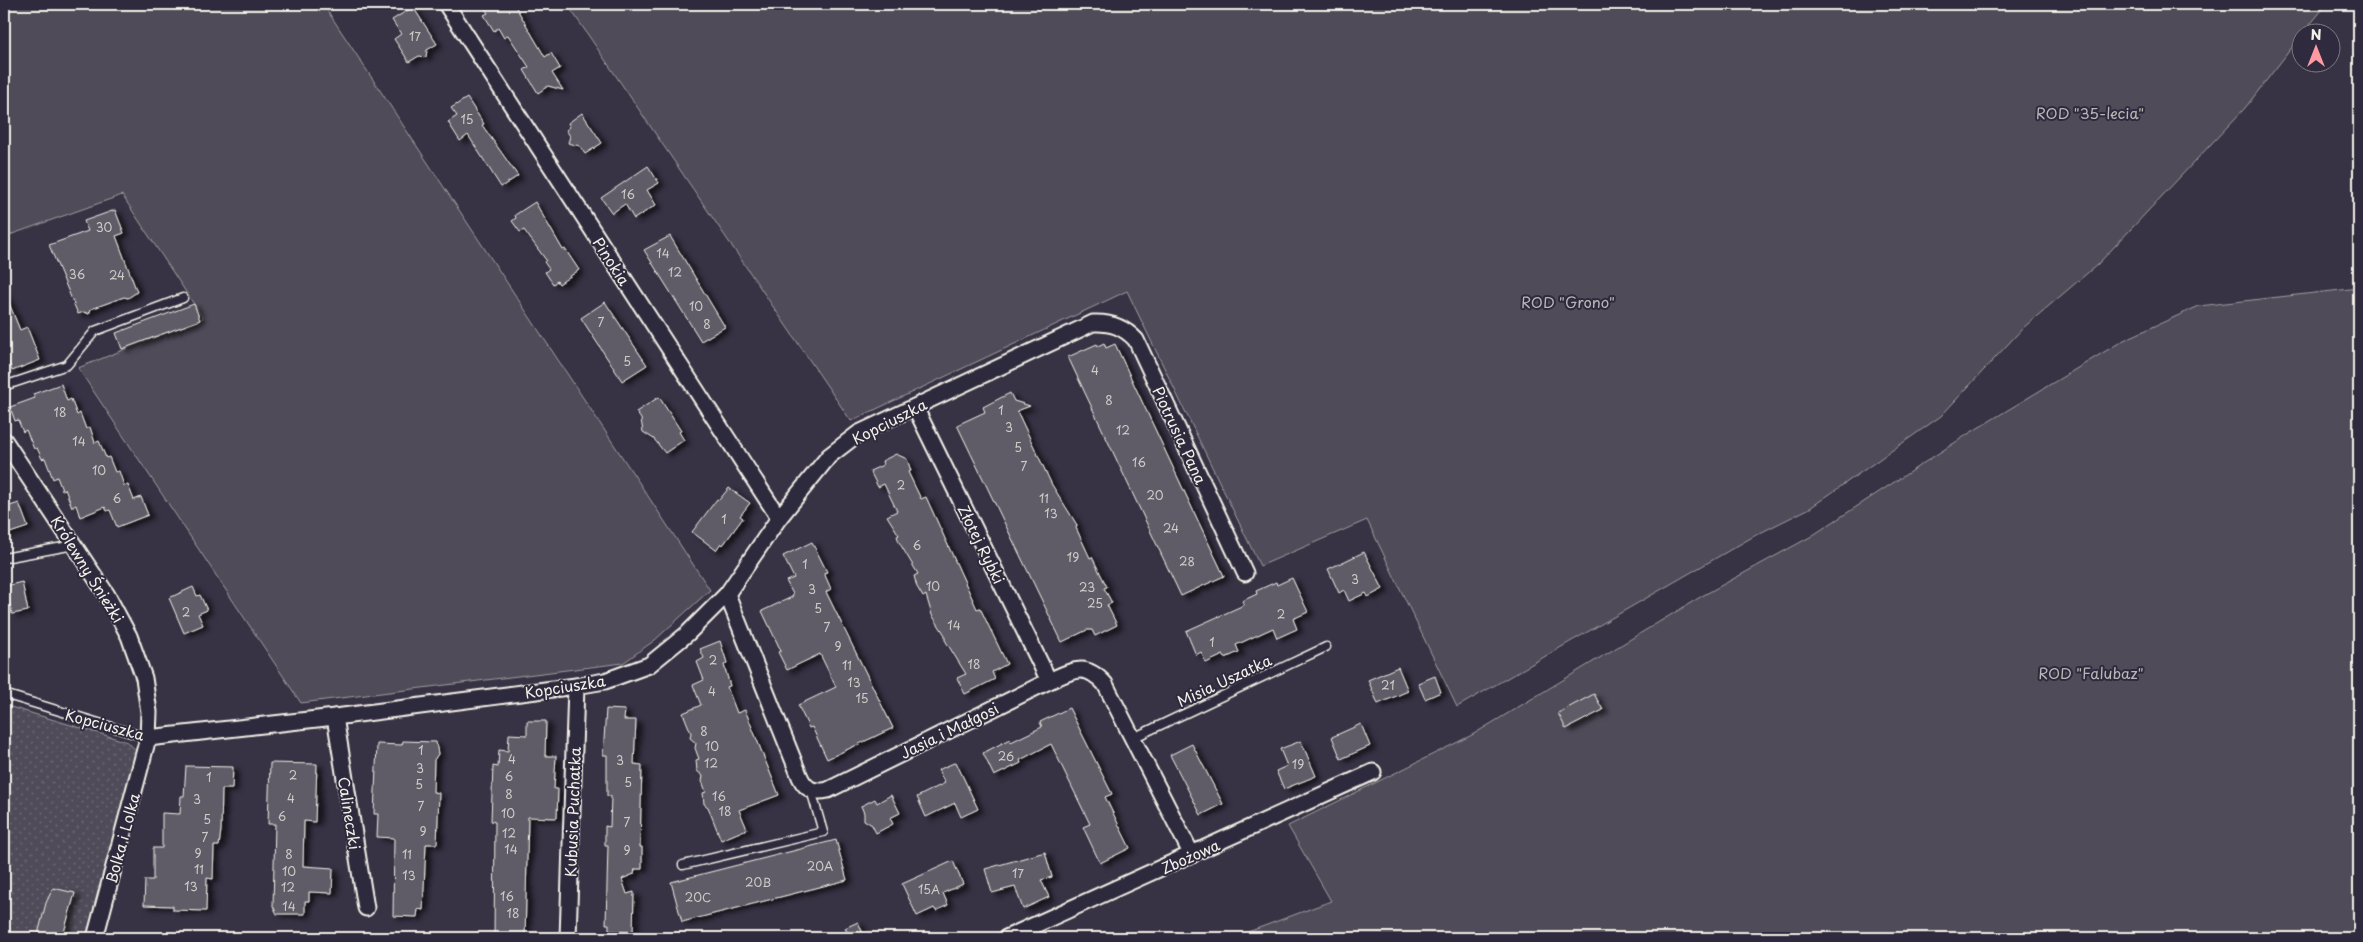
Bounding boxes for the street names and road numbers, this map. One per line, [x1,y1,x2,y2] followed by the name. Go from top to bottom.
[588,232,637,290] street label: Pinokia
[1147,382,1213,488] street label: Piotrusia Pana
[848,392,931,450] street label: Kopciuszka
[953,500,1011,588] street label: Złotej Rybki
[46,511,130,627] street label: Królewny Śnieżki
[1173,648,1276,712] street label: Misia Uszatka
[523,668,608,704] street label: Kopciuszka
[896,696,1002,764] street label: Jasia i Małgosi
[63,702,148,746] street label: Kopciuszka
[558,746,586,877] street label: Kubusia Puchatka
[333,775,367,851] street label: Calineczki
[99,790,145,886] street label: Bolka i Lolka
[1157,833,1224,879] street label: Zbożowa

